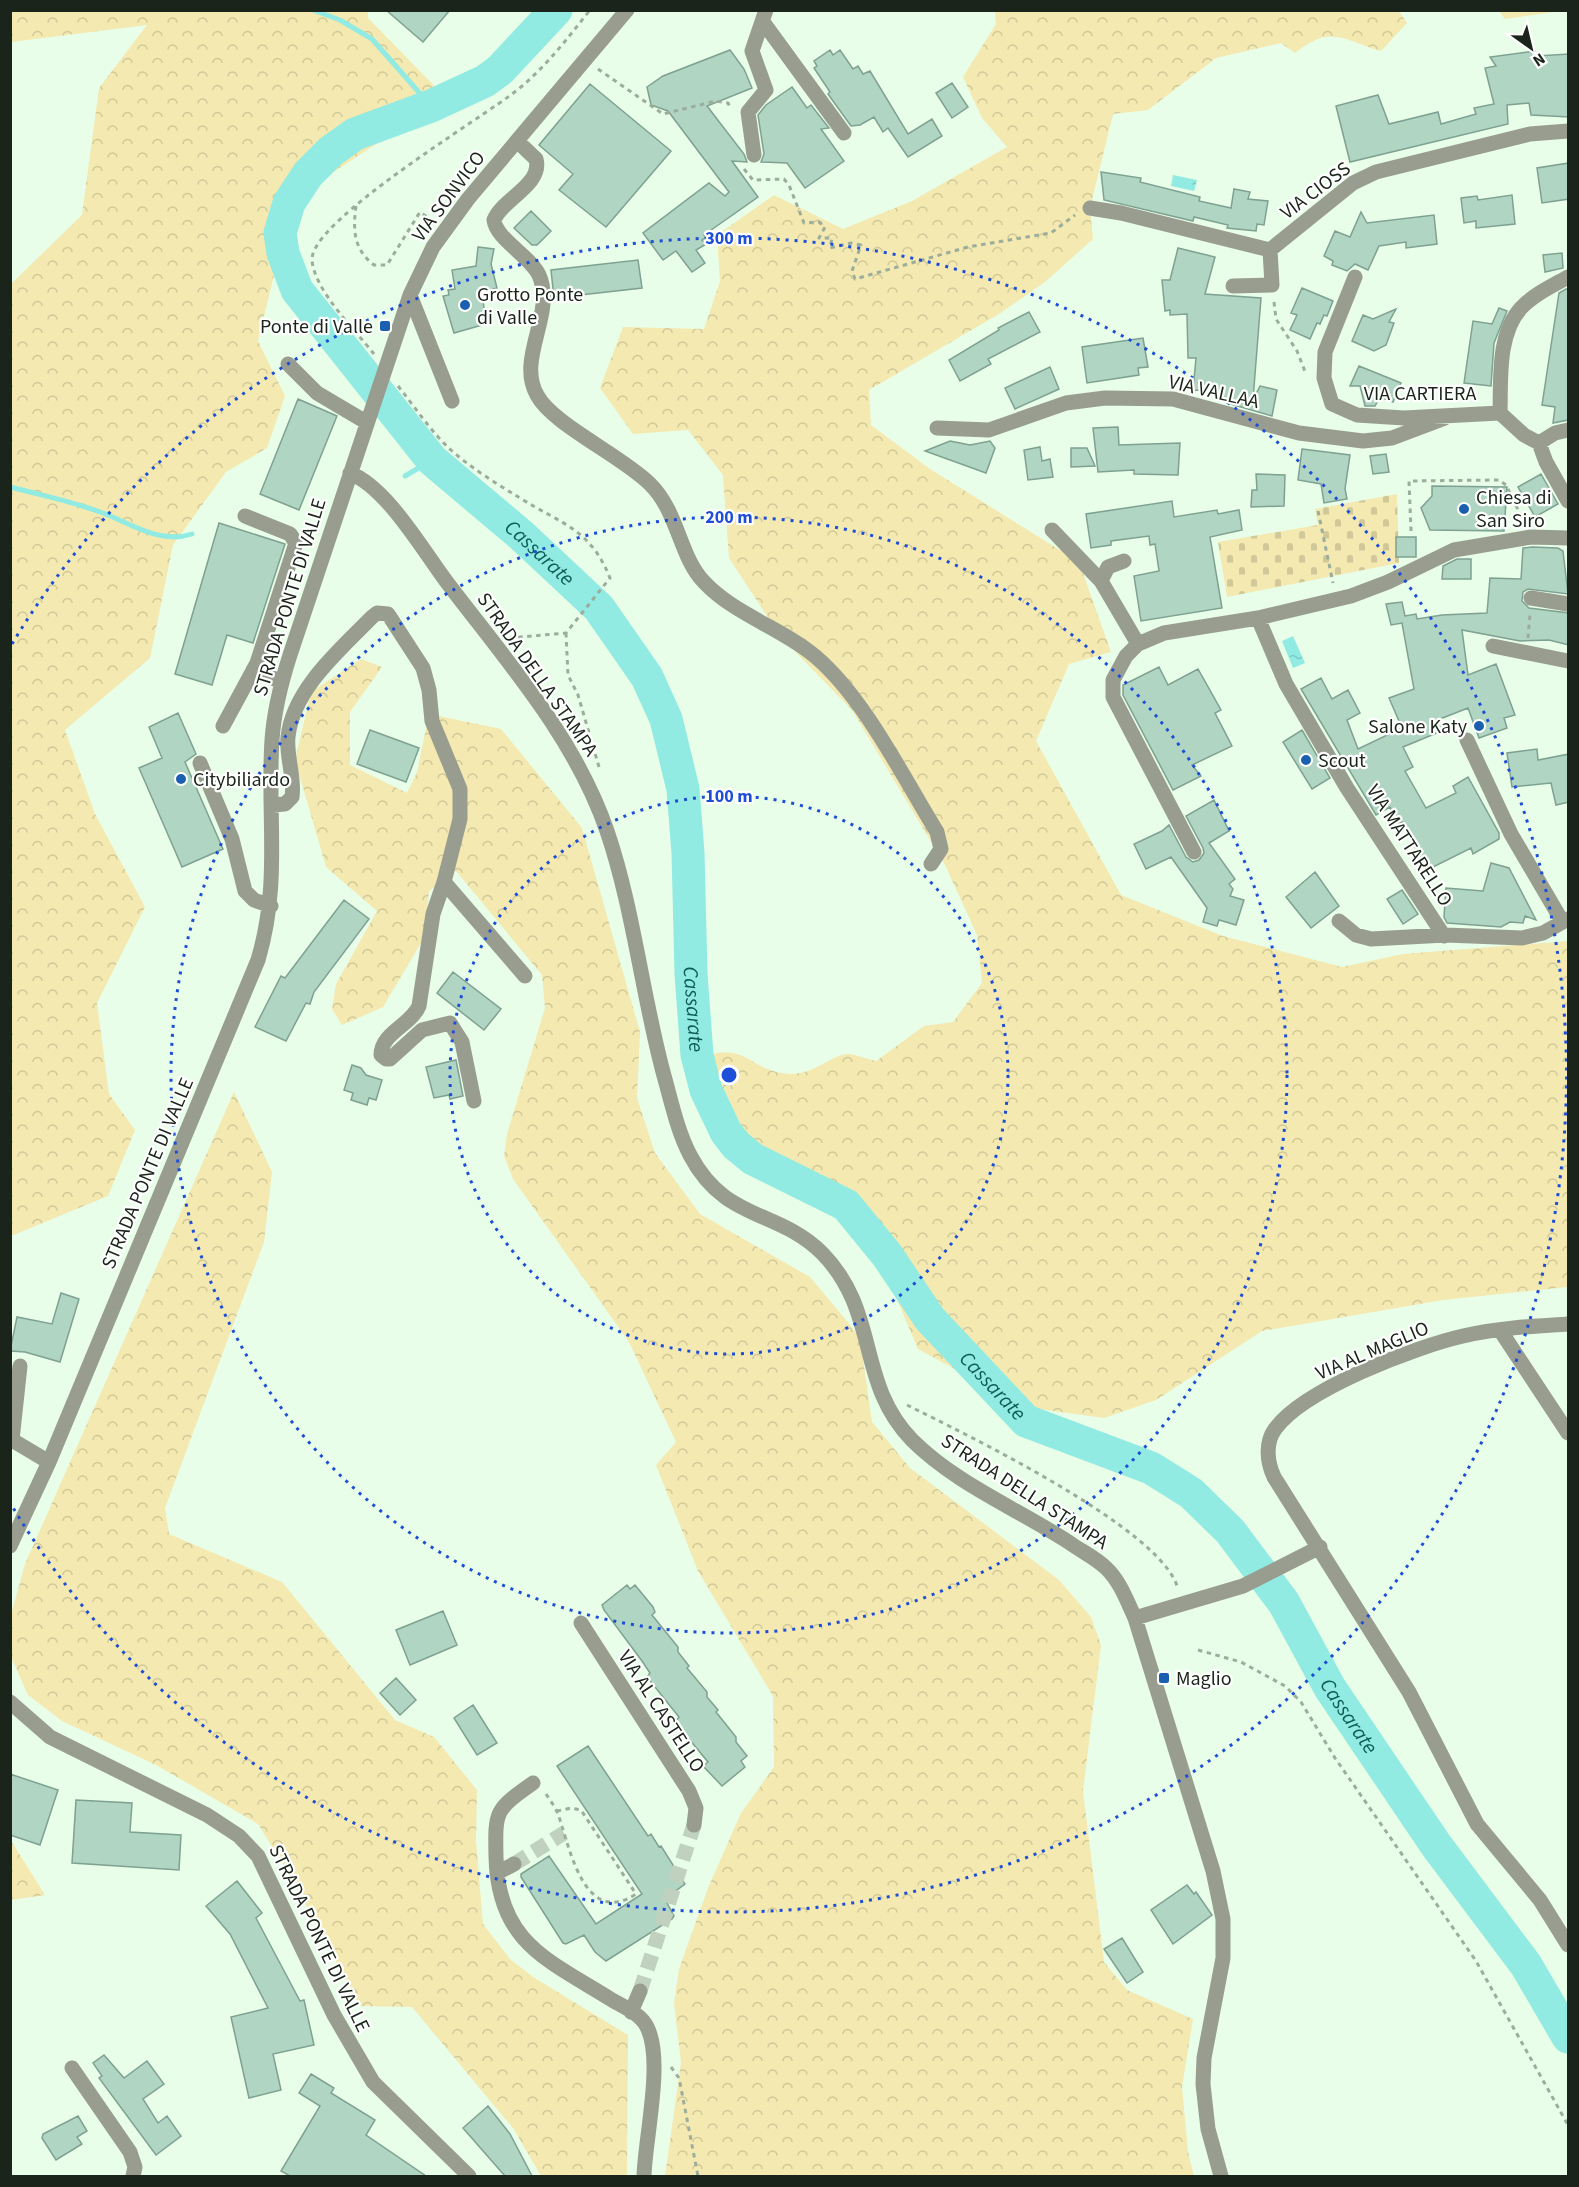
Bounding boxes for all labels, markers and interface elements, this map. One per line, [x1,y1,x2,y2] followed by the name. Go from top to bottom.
[1501,18,1561,78] north arrow
[1528,48,1549,72] text: N
[405,145,492,248] street label: VIA SONVICO
[1275,155,1357,226] street label: VIA CIOSS
[705,226,753,251] text: 300 m
[477,281,583,332] place label: Grotto Ponte di Valle
[458,298,472,312] marker: Grotto Ponte di Valle
[260,313,373,341] place label: Ponte di Valle
[378,319,392,333] marker: Ponte di Valle
[1166,368,1262,416] street label: VIA VALLAA
[1364,380,1476,408] street label: VIA CARTIERA
[1476,484,1552,535] place label: Chiesa di San Siro
[247,495,333,700] street label: STRADA PONTE DI VALLE
[1457,502,1471,516] marker: Chiesa di San Siro
[705,505,753,530] text: 200 m
[498,512,581,593] water label: Cassarate
[470,587,604,762] street label: STRADA DELLA STAMPA
[1368,713,1468,741] place label: Salone Katy
[1472,719,1486,733] marker: Salone Katy
[1318,747,1366,775] place label: Scout
[1299,753,1313,767] marker: Scout
[193,766,290,794] place label: Citybiliardo
[174,772,188,786] marker: Citybiliardo
[1359,779,1459,912] street label: VIA MATTARELLO
[705,784,753,809] text: 100 m
[676,966,712,1053] water label: Cassarate
[719,1065,739,1085] centre of rings
[95,1073,201,1273] street label: STRADA PONTE DI VALLE
[1311,1314,1433,1387] street label: VIA AL MAGLIO
[952,1344,1033,1427] water label: Cassarate
[935,1427,1114,1557] street label: STRADA DELLA STAMPA
[611,1645,711,1778] street label: VIA AL CASTELLO
[1176,1665,1232,1693] place label: Maglio
[1157,1671,1171,1685] marker: Maglio
[1312,1673,1385,1760] water label: Cassarate
[262,1840,377,2037] street label: STRADA PONTE DI VALLE

